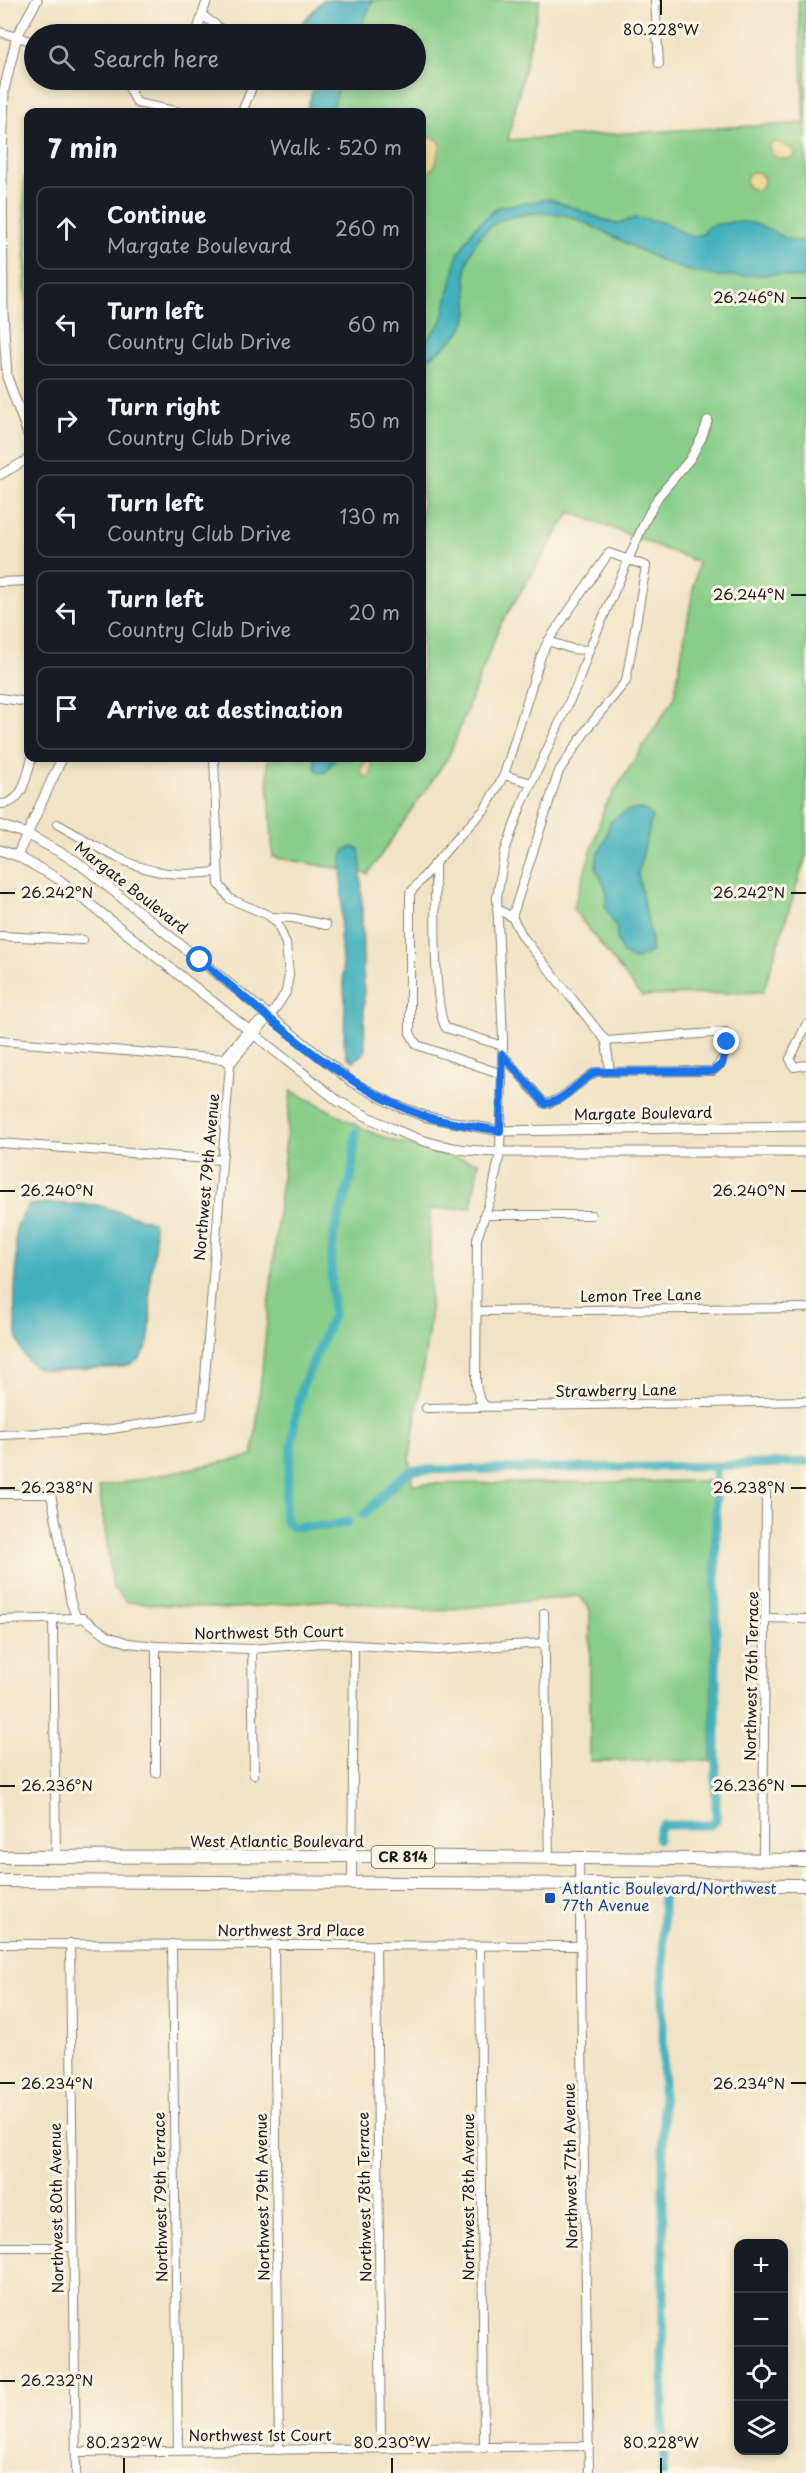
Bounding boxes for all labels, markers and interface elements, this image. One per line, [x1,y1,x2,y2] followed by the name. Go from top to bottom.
[623,17,699,40] text: 80.228°W
[24,24,426,90] search box
[45,41,78,74] icon: search
[93,41,219,74] text: Search here
[48,128,118,167] text: 7 min
[270,132,402,162] text: Walk · 520 m
[107,197,206,230] text: Continue
[50,212,83,245] icon: ahead
[335,213,400,243] text: 260 m
[107,230,291,260] text: Margate Boulevard
[713,285,785,308] text: 26.246°N
[107,293,204,326] text: Turn left
[50,308,83,341] icon: left
[348,309,400,339] text: 60 m
[107,326,291,356] text: Country Club Drive
[107,389,220,422] text: Turn right
[50,404,83,437] icon: right
[348,405,400,435] text: 50 m
[107,422,291,452] text: Country Club Drive
[107,485,204,518] text: Turn left
[50,500,83,533] icon: left
[340,501,400,531] text: 130 m
[107,518,291,548] text: Country Club Drive
[107,581,204,614] text: Turn left
[713,582,785,605] text: 26.244°N
[50,596,83,629] icon: left
[348,597,400,627] text: 20 m
[107,614,291,644] text: Country Club Drive
[50,692,83,725] icon: arrive
[107,692,343,725] text: Arrive at destination
[70,835,193,938] street label: Margate Boulevard
[21,880,93,903] text: 26.242°N
[713,880,785,903] text: 26.242°N
[186,946,212,972] route start
[713,1028,739,1054] route end
[187,1092,224,1261] street label: Northwest 79th Avenue
[574,1100,712,1125] street label: Margate Boulevard
[20,1178,94,1201] text: 26.240°N
[712,1178,786,1201] text: 26.240°N
[580,1282,702,1307] street label: Lemon Tree Lane
[555,1377,677,1402] street label: Strawberry Lane
[21,1475,93,1498] text: 26.238°N
[713,1475,785,1498] text: 26.238°N
[738,1591,763,1761] street label: Northwest 76th Terrace
[194,1619,344,1644] street label: Northwest 5th Court
[21,1773,93,1796] text: 26.236°N
[713,1773,785,1796] text: 26.236°N
[190,1829,364,1852] street label: West Atlantic Boulevard
[372,1846,434,1868] road number: CR 814
[562,1876,777,1916] place label: Atlantic Boulevard/Northwest 77th Avenue
[543,1891,557,1905] marker: Atlantic Boulevard/Northwest 77th Avenue
[217,1918,365,1941] street label: Northwest 3rd Place
[21,2071,93,2094] text: 26.234°N
[713,2071,785,2094] text: 26.234°N
[557,2083,582,2249] street label: Northwest 77th Avenue
[147,2112,172,2282] street label: Northwest 79th Terrace
[351,2112,376,2282] street label: Northwest 78th Terrace
[249,2113,274,2281] street label: Northwest 79th Avenue
[456,2113,479,2281] street label: Northwest 78th Avenue
[43,2123,68,2293] street label: Northwest 80th Avenue
[734,2239,788,2455] map controls
[734,2239,788,2293] button: +
[734,2293,788,2347] button: −
[734,2347,788,2401] button: locate
[21,2368,93,2391] text: 26.232°N
[734,2401,788,2455] button: layers
[188,2423,332,2446] street label: Northwest 1st Court
[86,2430,163,2453] text: 80.232°W
[354,2430,431,2453] text: 80.230°W
[623,2430,699,2453] text: 80.228°W

